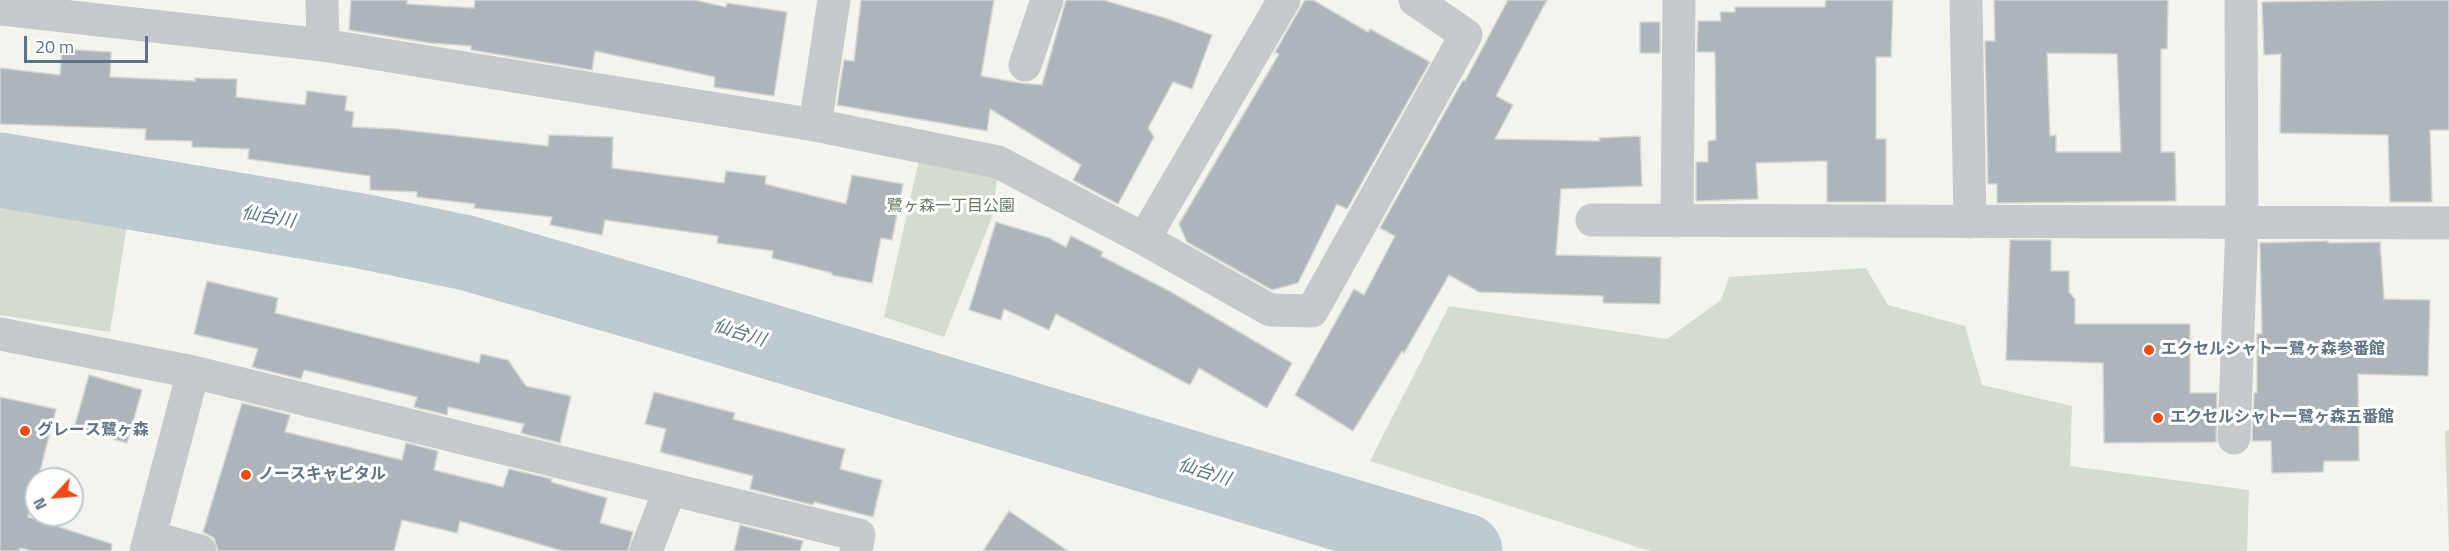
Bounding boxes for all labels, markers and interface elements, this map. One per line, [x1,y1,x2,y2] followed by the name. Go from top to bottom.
[27,24,152,62] scale bar
[35,33,74,60] text: 20 m
[887,197,1015,217] park label: 鷺ヶ森一丁目公園
[240,203,296,233] water label: 仙台川
[710,316,768,352] water label: 仙台川
[2161,340,2385,360] place label: エクセルシャトー鷺ヶ森参番館
[2142,343,2156,357] marker: エクセルシャトー鷺ヶ森参番館
[2170,408,2394,428] place label: エクセルシャトー鷺ヶ森五番館
[2151,411,2165,425] marker: エクセルシャトー鷺ヶ森五番館
[37,421,149,441] place label: グレース鷺ヶ森
[18,424,32,438] marker: グレース鷺ヶ森
[1175,455,1233,491] water label: 仙台川
[258,465,386,485] place label: ノースキャピタル
[24,467,84,527] north arrow
[239,468,253,482] marker: ノースキャピタル
[26,494,53,514] text: N

